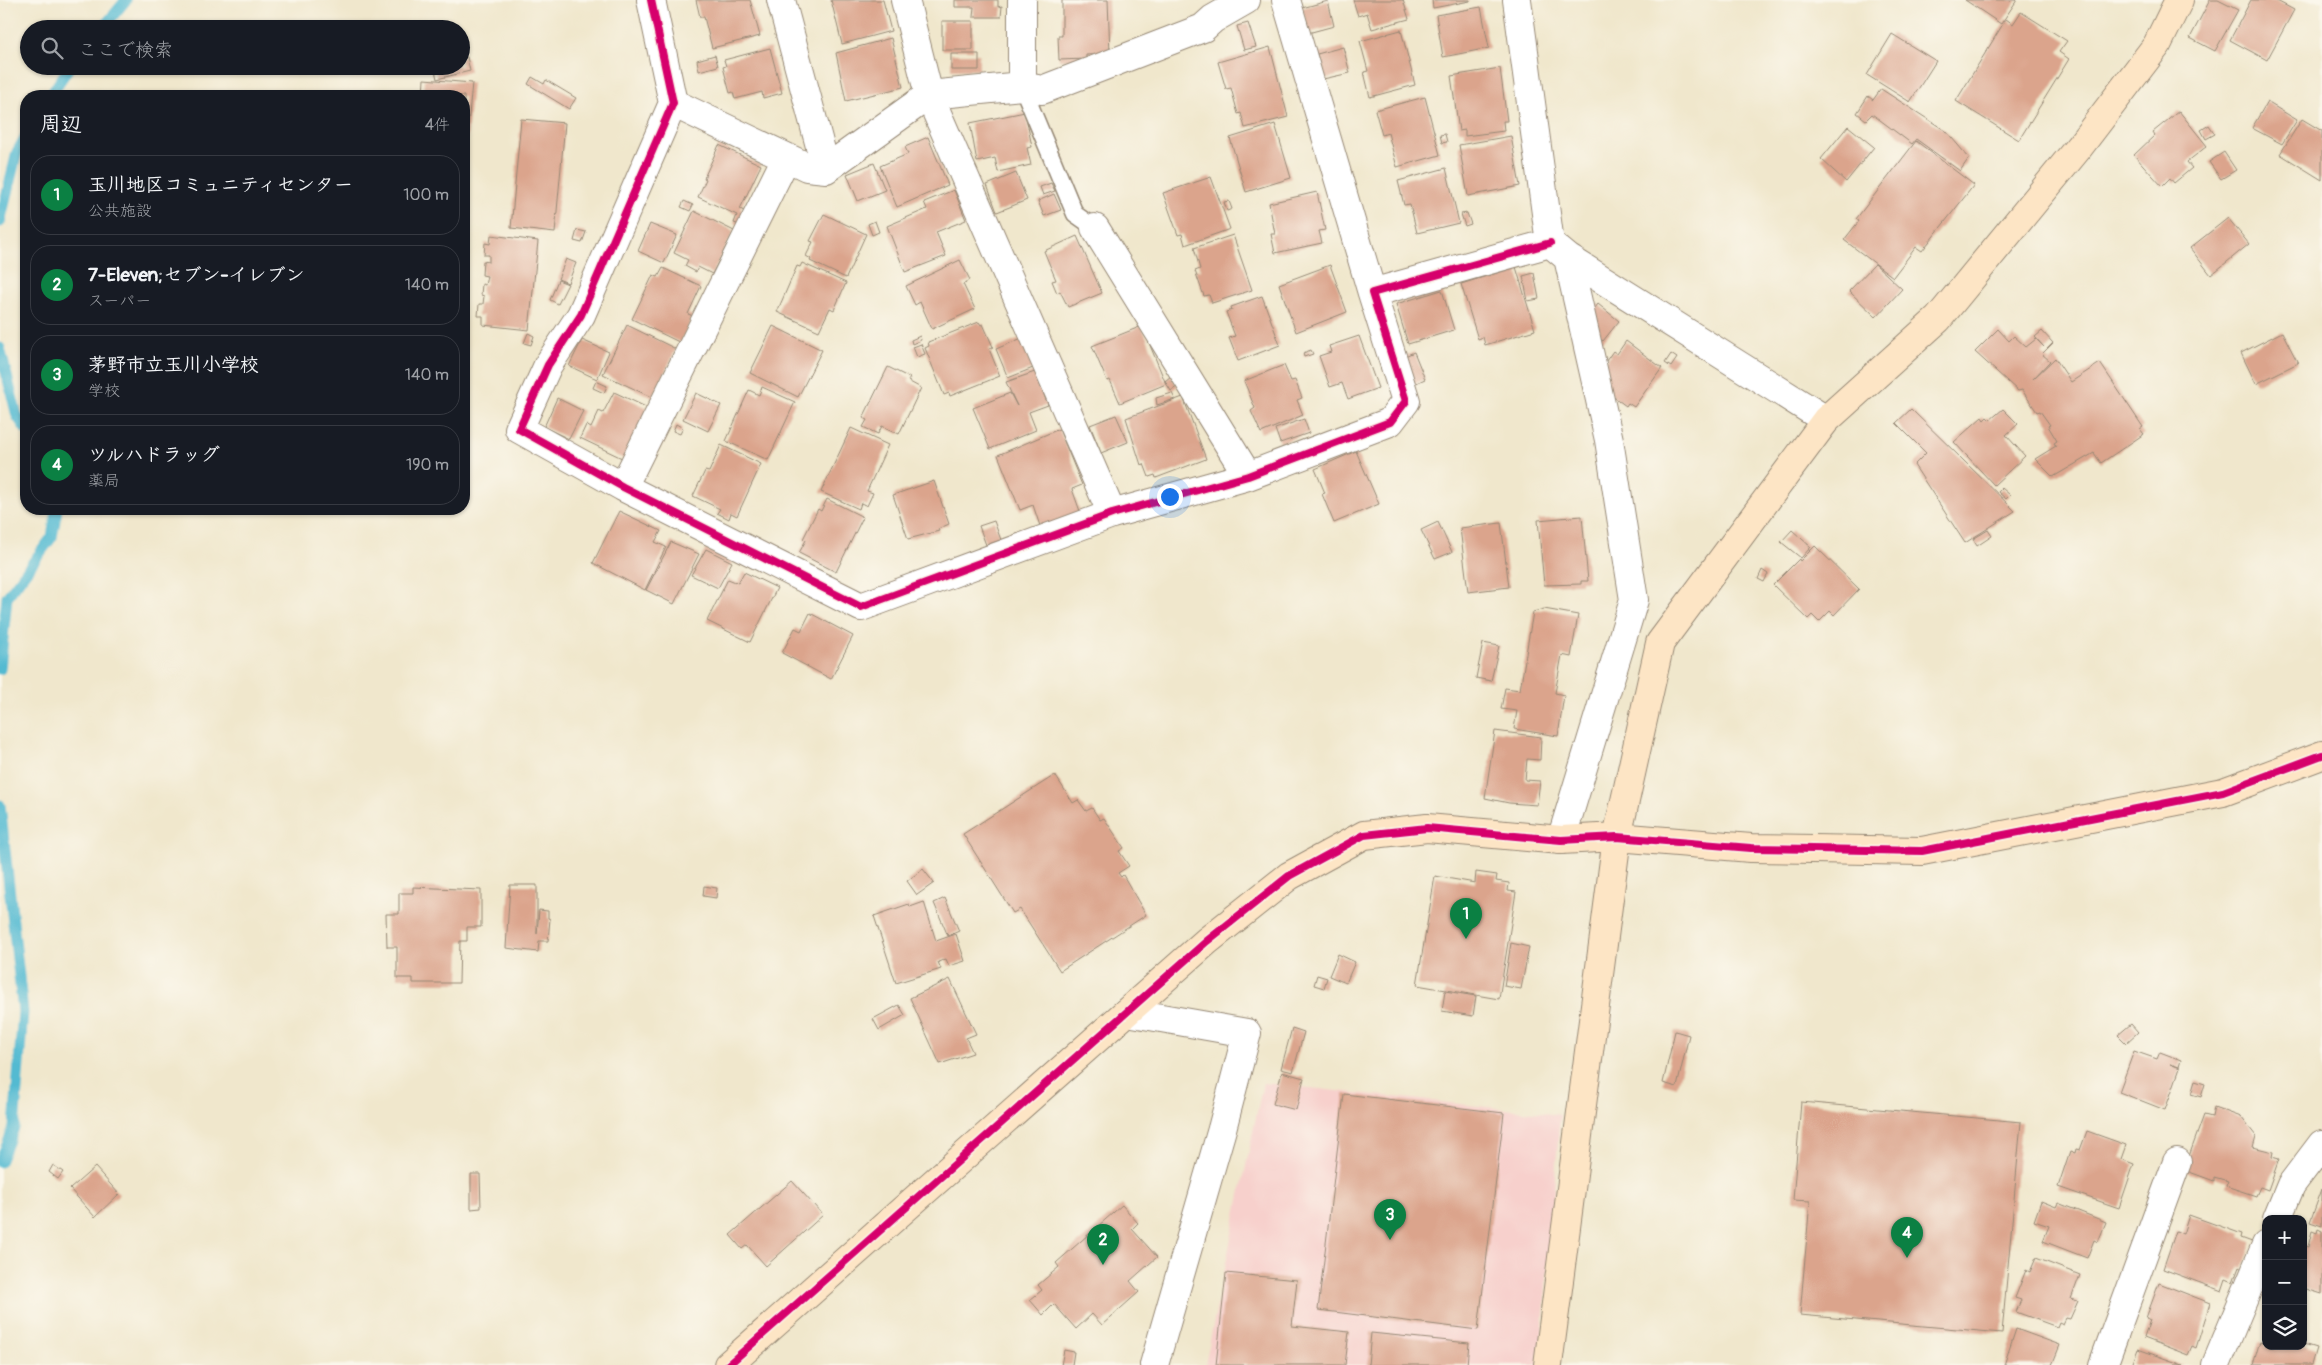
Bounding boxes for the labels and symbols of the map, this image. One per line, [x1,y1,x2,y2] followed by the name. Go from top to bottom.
[1157,484,1183,510] your location
[1450,898,1482,939] pin: 1
[1374,1199,1406,1240] pin: 3
[1891,1217,1923,1258] pin: 4
[1087,1224,1119,1265] pin: 2

